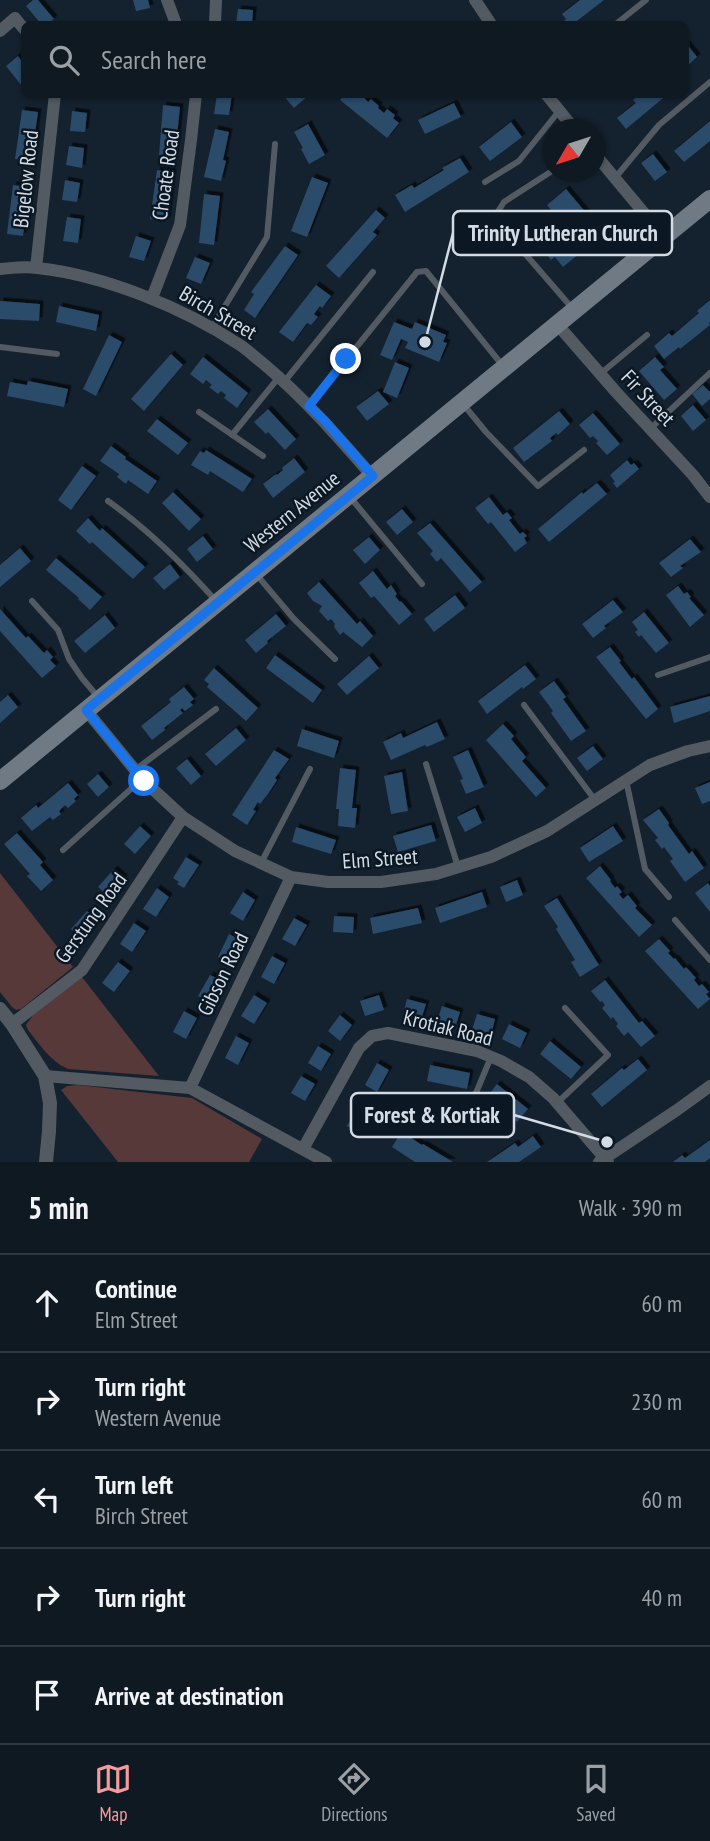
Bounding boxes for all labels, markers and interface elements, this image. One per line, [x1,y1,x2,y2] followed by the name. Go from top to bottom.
[21,21,689,98] search box
[45,41,83,79] icon: search
[101,43,207,76] text: Search here
[542,119,605,182] north arrow
[146,128,185,222] street label: Choate Road
[7,129,44,229] street label: Bigelow Road
[453,211,672,255] callout: Trinity Lutheran Church
[468,218,658,247] text: Trinity Lutheran Church
[175,280,262,346] street label: Birch Street
[330,343,361,374] route end
[616,364,681,431] street label: Fir Street
[238,465,345,558] street label: Western Avenue
[128,765,159,796] route start
[341,842,419,875] street label: Elm Street
[49,867,132,968] street label: Gerstung Road
[191,928,254,1020] street label: Gibson Road
[401,1003,496,1052] street label: Krotiak Road
[351,1093,514,1137] callout: Forest & Kortiak
[364,1100,500,1129] text: Forest & Kortiak
[28,1188,89,1227] text: 5 min
[579,1193,682,1222] text: Walk · 390 m
[95,1272,177,1305] text: Continue
[28,1284,66,1322] icon: ahead
[641,1289,682,1318] text: 60 m
[95,1305,178,1334] text: Elm Street
[95,1370,186,1403] text: Turn right
[28,1382,66,1420] icon: right
[631,1387,682,1416] text: 230 m
[95,1403,221,1432] text: Western Avenue
[95,1468,173,1501] text: Turn left
[28,1480,66,1518] icon: left
[641,1485,682,1514] text: 60 m
[95,1501,188,1530] text: Birch Street
[28,1578,66,1616] icon: right
[95,1581,186,1614] text: Turn right
[641,1583,682,1612] text: 40 m
[28,1676,66,1714] icon: arrive
[95,1679,284,1712] text: Arrive at destination
[94,1760,132,1826] tab: Map
[321,1760,387,1826] tab: Directions
[576,1760,616,1826] tab: Saved

